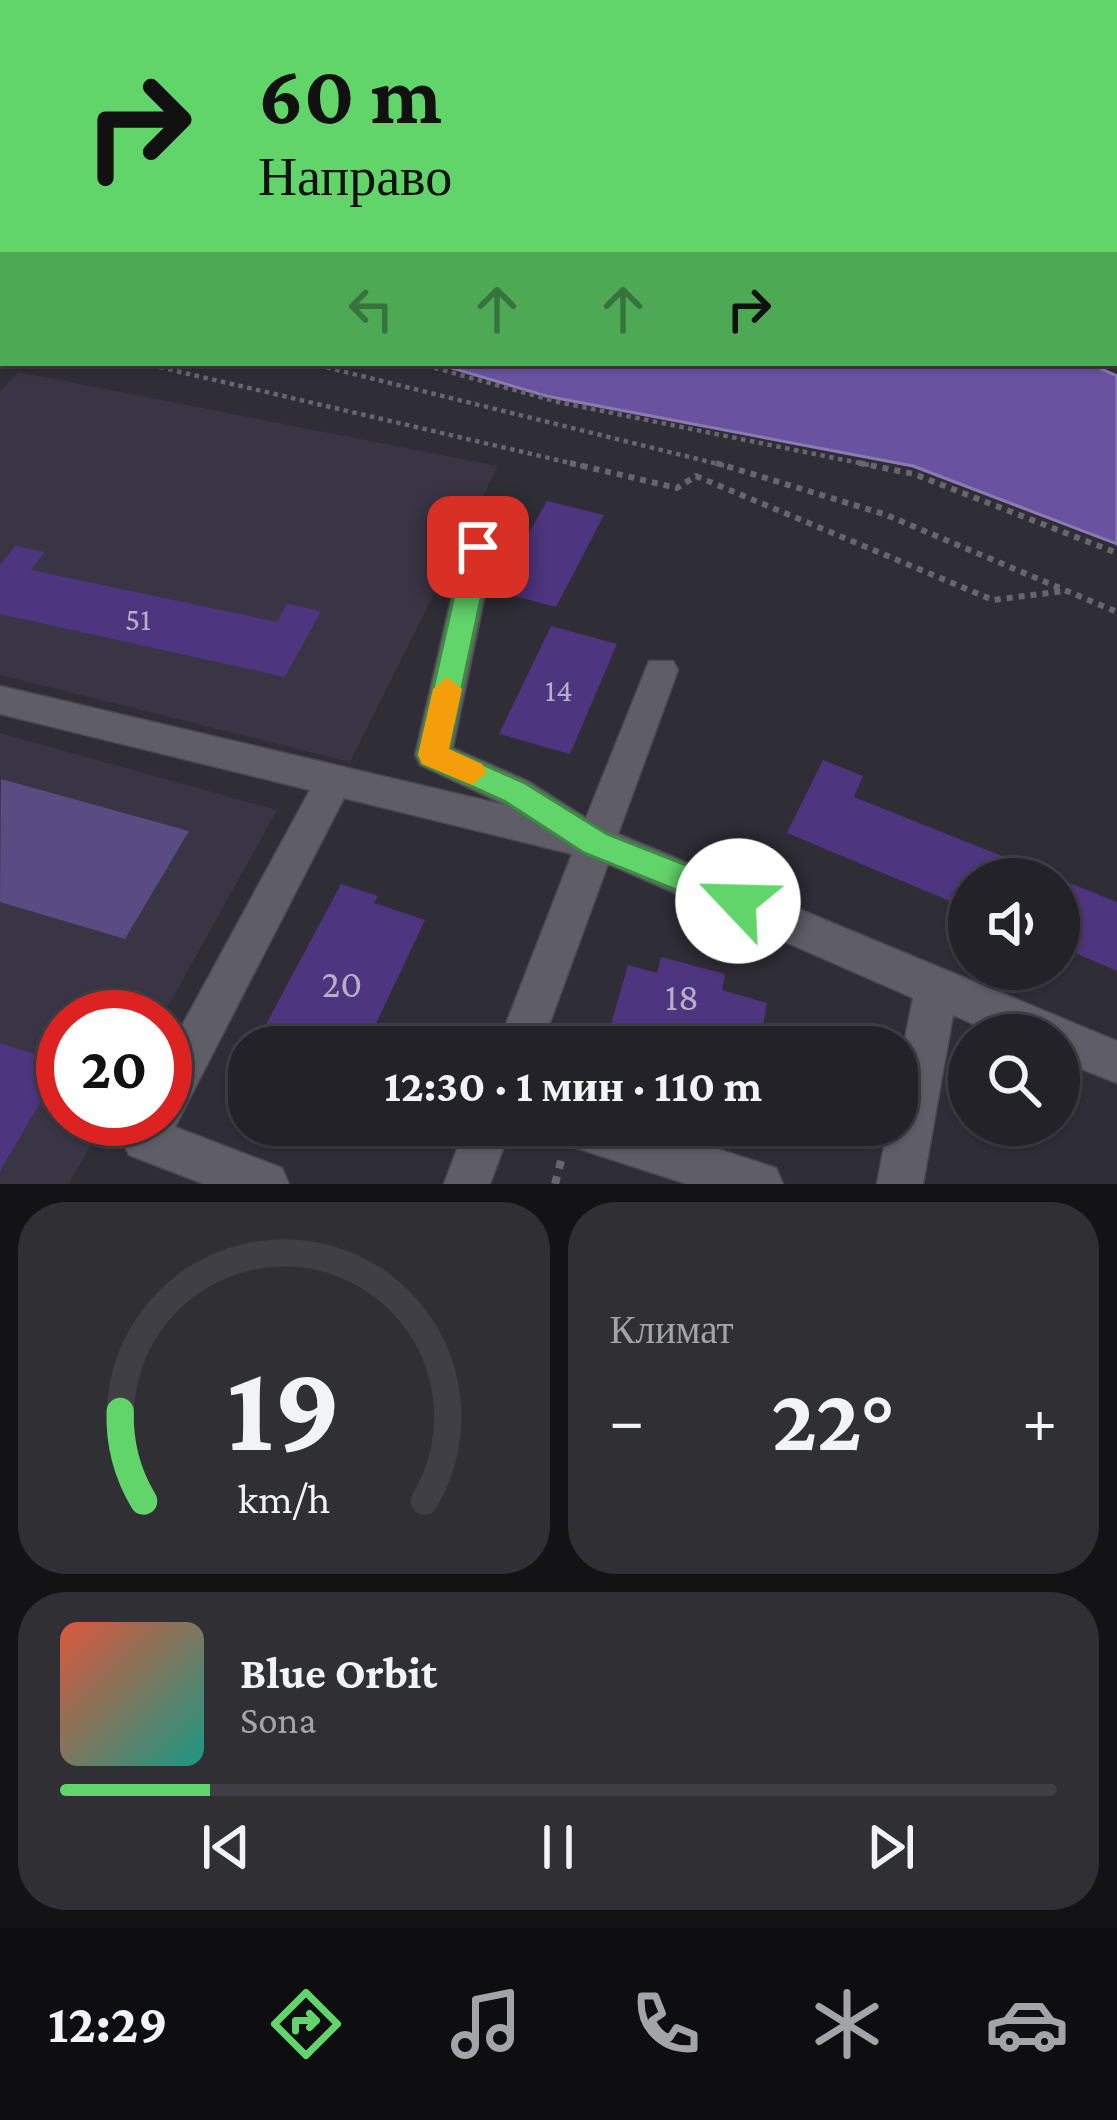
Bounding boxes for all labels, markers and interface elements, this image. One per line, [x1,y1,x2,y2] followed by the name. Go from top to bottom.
[60,48,216,204] icon: right
[258,48,442,141] text: 60 m
[258,147,452,207] text: Направо
[338,276,404,342] icon: left
[464,276,530,342] icon: ahead
[590,276,656,342] icon: ahead
[716,276,782,342] icon: right
[427,496,529,598] pin
[445,514,511,580] icon: arrive
[125,600,151,637] house number: 51
[545,671,573,708] house number: 14
[675,838,801,964] position arrow
[948,858,1080,1146] map controls
[948,858,1080,990] button: sound
[322,962,362,1005] house number: 20
[665,975,699,1018] house number: 18
[36,990,192,1146] speed limit sign: 20
[948,1014,1080,1146] button: search
[384,1061,762,1111] text: 12:30 · 1 мин · 110 m
[610,1308,734,1351] text: Климат
[226,1338,341,1477] text: 19
[771,1369,895,1469] text: 22°
[610,1383,644,1456] text: −
[1022,1383,1057,1456] text: +
[238,1475,330,1522] text: km/h
[240,1648,437,1698] text: Blue Orbit
[240,1698,317,1741] text: Sona
[193,1814,259,1880] icon: previous
[525,1814,591,1880] icon: pause
[858,1814,924,1880] icon: next
[264,1982,348,2066] icon: directions
[444,1982,528,2066] icon: music
[624,1982,708,2066] icon: phone
[805,1982,889,2066] icon: climate
[985,1982,1069,2066] icon: car
[48,1994,168,2054] text: 12:29

